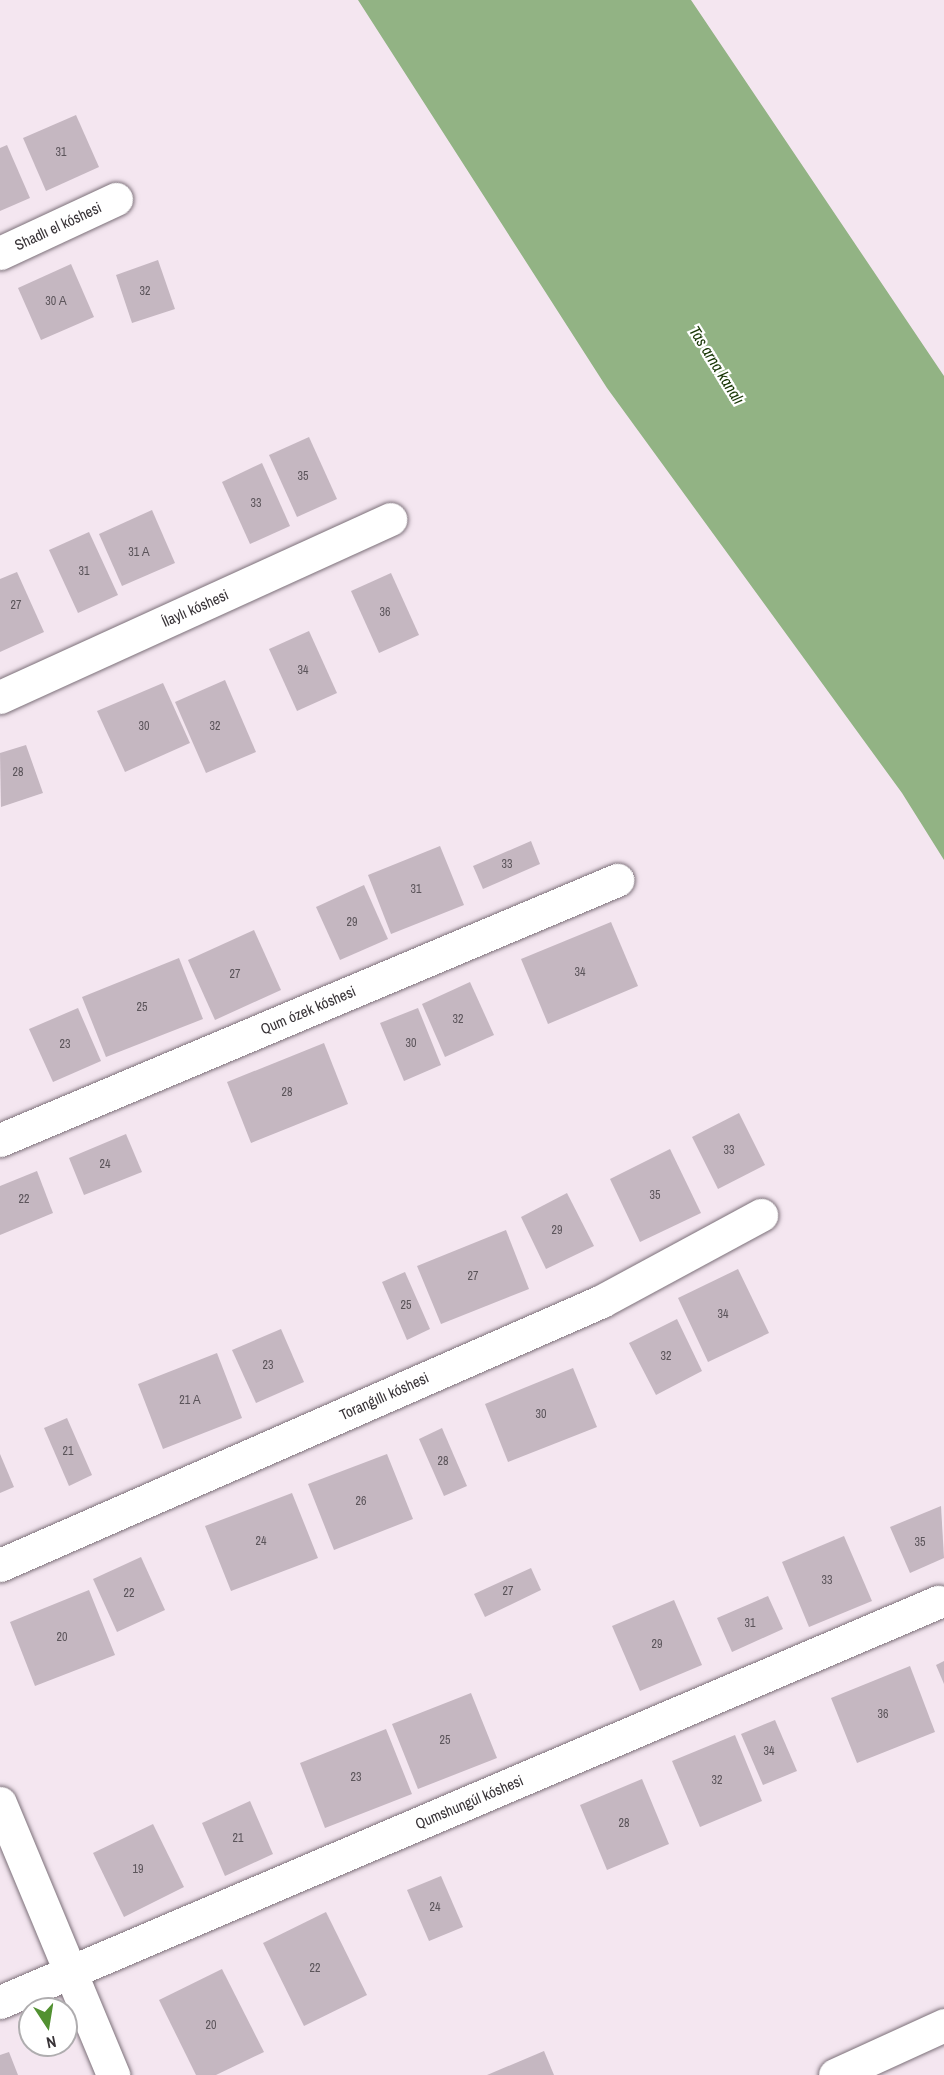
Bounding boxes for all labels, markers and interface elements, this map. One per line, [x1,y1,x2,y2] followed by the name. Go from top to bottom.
[56,146,66,160] house number: 31
[12,198,104,254] street label: Shadlı el kóshesi
[140,285,150,299] house number: 32
[45,295,67,309] house number: 30 А
[685,322,749,408] water label: Tas arna kanalı
[298,470,308,484] house number: 35
[251,497,261,511] house number: 33
[128,546,150,560] house number: 31 А
[79,565,89,579] house number: 31
[159,585,231,631] street label: Ílaylı kóshesi
[11,599,21,613] house number: 27
[380,606,390,620] house number: 36
[298,664,308,678] house number: 34
[139,720,149,734] house number: 30
[210,720,220,734] house number: 32
[13,766,23,780] house number: 28
[502,858,512,872] house number: 33
[411,883,421,897] house number: 31
[347,916,357,930] house number: 29
[575,966,585,980] house number: 34
[230,968,240,982] house number: 27
[258,982,358,1038] street label: Qum ózek kóshesi
[137,1001,147,1015] house number: 25
[453,1013,463,1027] house number: 32
[406,1037,416,1051] house number: 30
[60,1038,70,1052] house number: 23
[282,1086,292,1100] house number: 28
[724,1144,734,1158] house number: 33
[100,1158,110,1172] house number: 24
[650,1189,660,1203] house number: 35
[19,1193,29,1207] house number: 22
[552,1224,562,1238] house number: 29
[468,1270,478,1284] house number: 27
[401,1299,411,1313] house number: 25
[718,1308,728,1322] house number: 34
[661,1350,671,1364] house number: 32
[263,1359,273,1373] house number: 23
[337,1368,431,1424] street label: Toranǵıllı kóshesi
[179,1394,201,1408] house number: 21 А
[536,1408,546,1422] house number: 30
[63,1445,73,1459] house number: 21
[438,1455,448,1469] house number: 28
[356,1495,366,1509] house number: 26
[256,1535,266,1549] house number: 24
[915,1536,925,1550] house number: 35
[822,1574,832,1588] house number: 33
[503,1585,513,1599] house number: 27
[124,1587,134,1601] house number: 22
[745,1617,755,1631] house number: 31
[57,1631,67,1645] house number: 20
[652,1638,662,1652] house number: 29
[878,1708,888,1722] house number: 36
[440,1734,450,1748] house number: 25
[764,1745,774,1759] house number: 34
[351,1771,361,1785] house number: 23
[412,1771,526,1833] street label: Qumshungúl kóshesi
[712,1774,722,1788] house number: 32
[619,1817,629,1831] house number: 28
[233,1832,243,1846] house number: 21
[133,1863,143,1877] house number: 19
[430,1901,440,1915] house number: 24
[310,1962,320,1976] house number: 22
[18,1997,78,2057] north arrow
[206,2019,216,2033] house number: 20
[44,2031,58,2054] text: N

